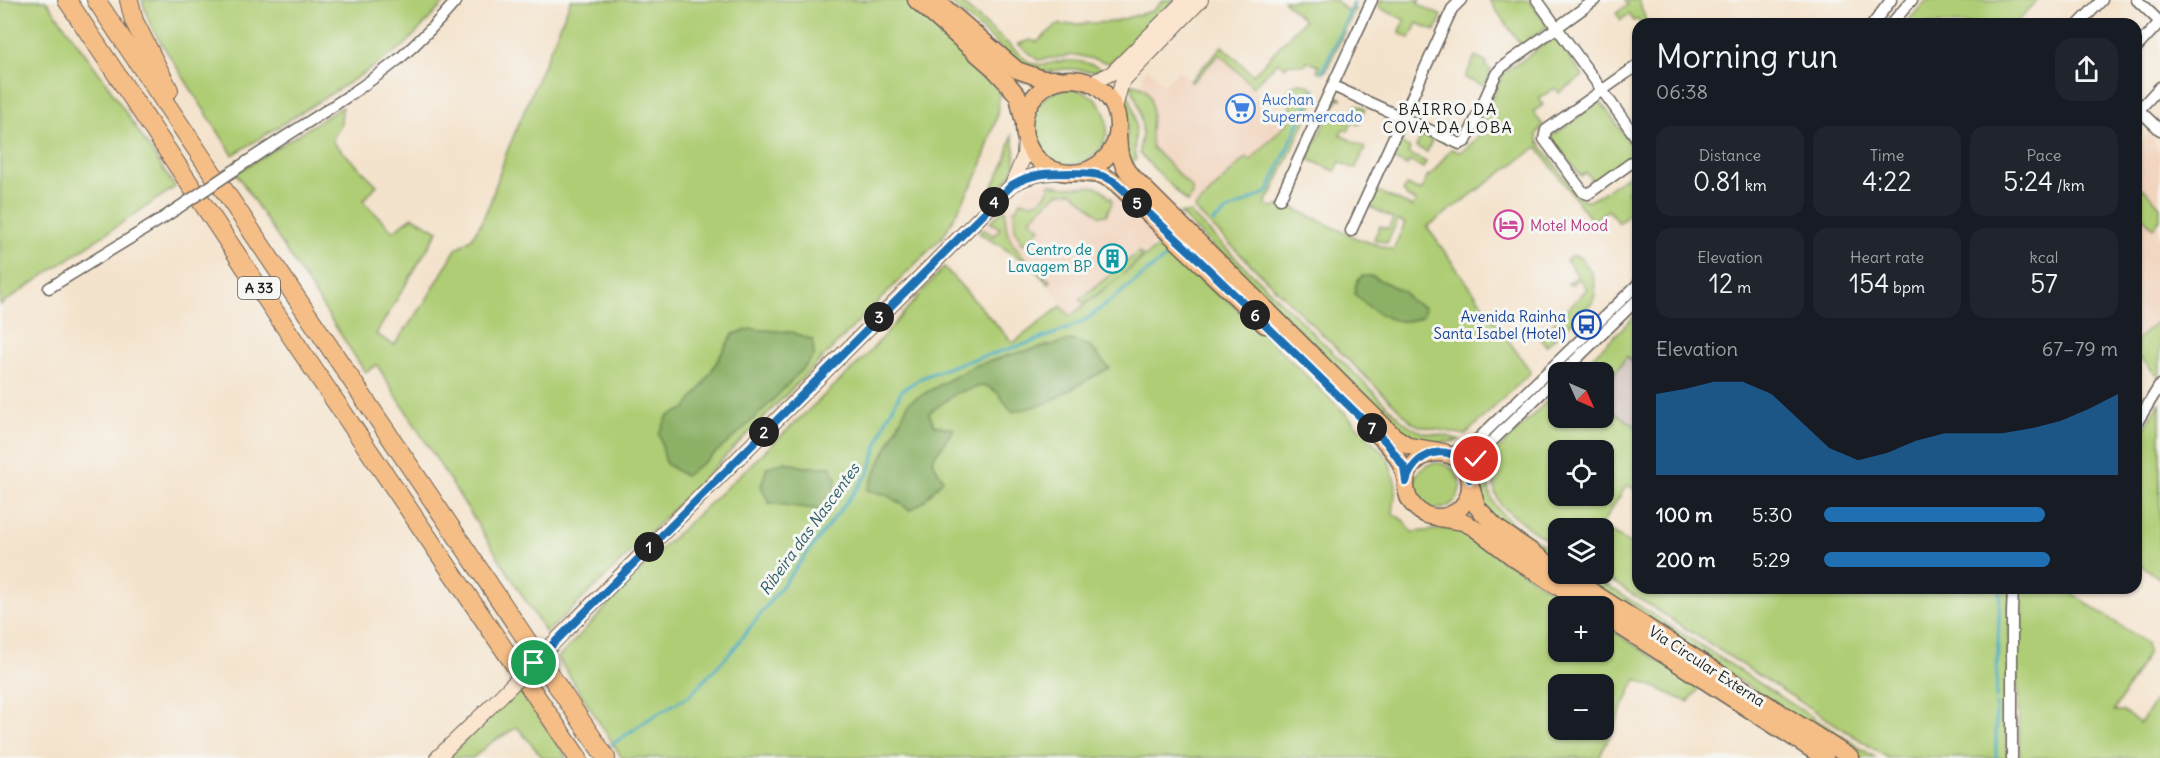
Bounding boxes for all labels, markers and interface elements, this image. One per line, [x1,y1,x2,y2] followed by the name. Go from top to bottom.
[1656,35,1838,77] text: Morning run
[2055,38,2118,101] button: share
[1656,79,1708,104] text: 06:38
[1262,90,1362,126] place label: Auchan Supermercado
[1225,92,1257,124] supermarket icon: Auchan Supermercado
[1383,99,1513,137] district label: BAIRRO DA COVA DA LOBA
[1699,145,1761,165] text: Distance
[1870,145,1904,165] text: Time
[2027,145,2061,165] text: Pace
[1693,165,1741,198] text: 0.81
[1862,165,1912,198] text: 4:22
[2003,165,2053,198] text: 5:24
[1741,175,1767,195] text: km
[2053,175,2085,195] text: /km
[979,187,1009,217] pin: 4
[1122,188,1152,218] pin: 5
[989,192,999,212] text: 4
[1132,193,1142,213] text: 5
[1493,209,1525,241] hotel icon: Motel Mood
[1530,216,1608,235] place label: Motel Mood
[1008,240,1092,276] place label: Centro de Lavagem BP
[1097,242,1129,274] building icon: Centro de Lavagem BP
[1697,247,1763,267] text: Elevation
[1850,247,1924,267] text: Heart rate
[2030,247,2058,267] text: kcal
[1709,267,1733,300] text: 12
[1849,267,1889,300] text: 154
[2030,267,2058,300] text: 57
[238,277,280,299] road number: A 33
[1733,277,1751,297] text: m
[1889,277,1925,297] text: bpm
[1240,300,1270,330] pin: 6
[864,302,894,332] pin: 3
[1250,305,1260,325] text: 6
[874,307,884,327] text: 3
[1434,307,1566,343] place label: Avenida Rainha Santa Isabel (Hotel)
[1571,309,1603,341] bus stop icon: Avenida Rainha Santa Isabel (Hotel)
[1656,336,1738,361] text: Elevation
[2042,336,2118,361] text: 67–79 m
[1548,362,1614,428] north arrow
[1548,362,1614,740] map controls
[1357,413,1387,443] pin: 7
[749,417,779,447] pin: 2
[1368,418,1376,438] text: 7
[760,422,768,442] text: 2
[1450,433,1501,484] pin
[1548,440,1614,506] button: locate
[1459,442,1492,475] icon: check
[755,459,864,599] water label: Ribeira das Nascentes
[1656,502,1713,527] text: 100 m
[1752,502,1793,527] text: 5:30
[1548,518,1614,584] button: layers
[634,532,664,562] pin: 1
[646,537,652,557] text: 1
[1656,547,1716,572] text: 200 m
[1752,547,1790,572] text: 5:29
[1548,596,1614,662] button: +
[1645,621,1769,711] street label: Via Circular Externa
[508,637,559,688] pin
[517,646,550,679] icon: arrive
[1548,674,1614,740] button: −

